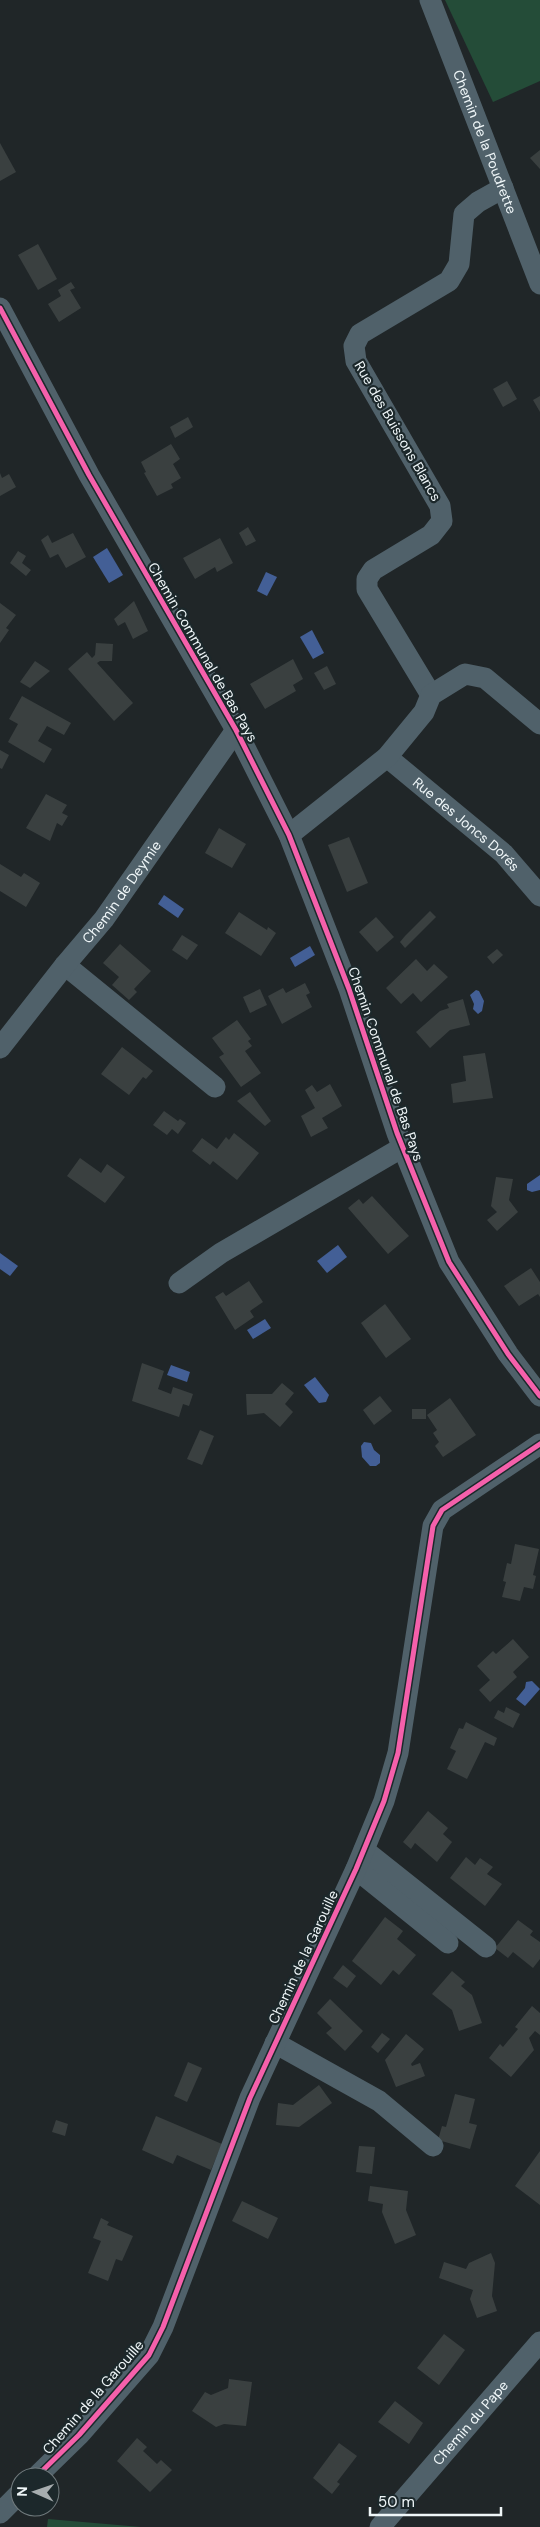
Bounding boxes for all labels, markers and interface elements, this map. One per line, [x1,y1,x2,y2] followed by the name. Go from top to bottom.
[449,67,521,216] street label: Chemin de la Poudrette
[351,358,445,504] street label: Rue des Buissons Blancs
[144,559,262,745] street label: Chemin Communal de Bas Pays
[409,773,524,875] street label: Rue des Joncs Dorés
[78,837,165,947] street label: Chemin de Deymie
[344,964,428,1164] street label: Chemin Communal de Bas Pays
[264,1887,342,2027] street label: Chemin de la Garouille
[38,2336,148,2458] street label: Chemin de la Garouille
[429,2376,512,2469] street label: Chemin du Pape
[10,2467,60,2517] north arrow
[370,2484,501,2516] scale bar
[13,2486,31,2497] text: N
[378,2492,415,2512] text: 50 m

